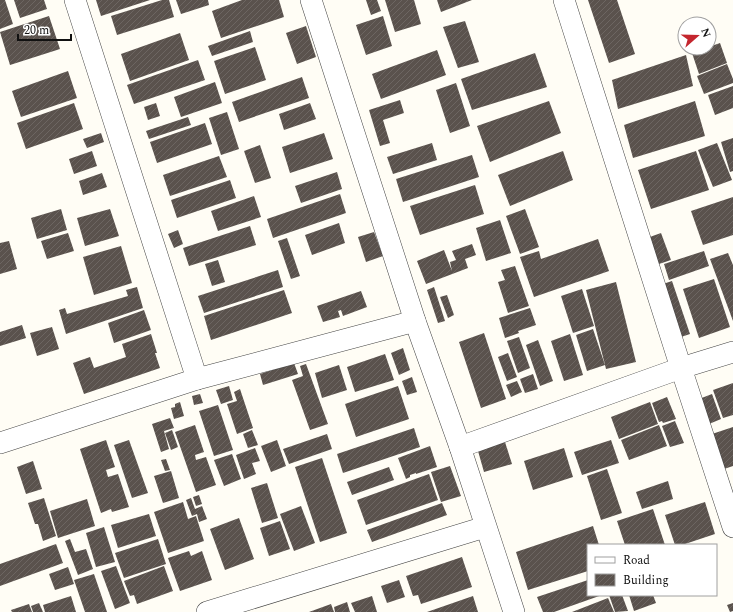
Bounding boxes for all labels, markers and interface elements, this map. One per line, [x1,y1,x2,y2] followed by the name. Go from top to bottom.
[18,16,71,42] scale bar
[677,16,717,56] north arrow
[24,21,49,40] text: 20 m
[696,26,715,40] text: N
[587,544,717,596] legend
[623,551,650,570] text: Road
[623,571,669,590] text: Building

